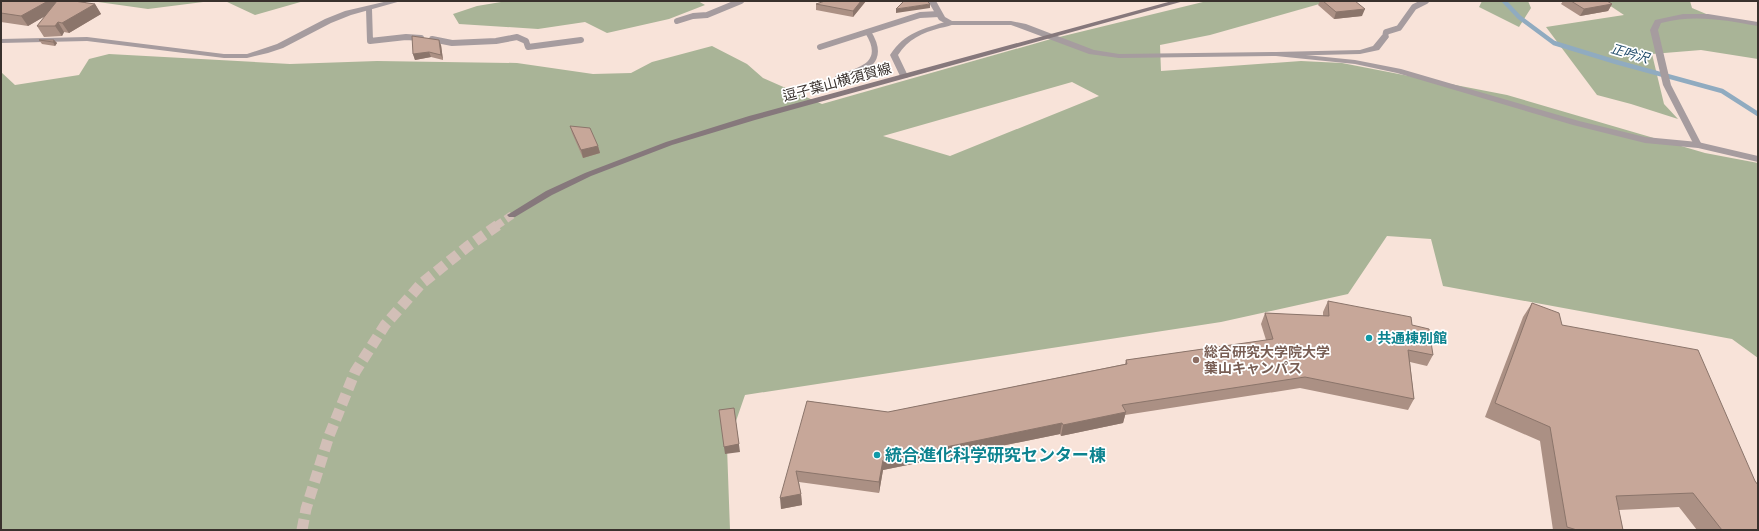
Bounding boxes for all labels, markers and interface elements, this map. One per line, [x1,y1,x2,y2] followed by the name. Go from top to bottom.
[1608,39,1653,69] water label: 正吟沢
[780,58,894,107] street label: 逗子葉山横須賀線
[1377,328,1447,349] place label: 共通棟別館
[1364,333,1374,343] marker: 共通棟別館
[1204,342,1330,379] place label: 総合研究大学院大学 葉山キャンパス
[1191,355,1201,365] marker: 総合研究大学院大学 葉山キャンパス
[885,443,1106,469] place label: 統合進化科学研究センター棟
[872,450,882,460] marker: 統合進化科学研究センター棟

